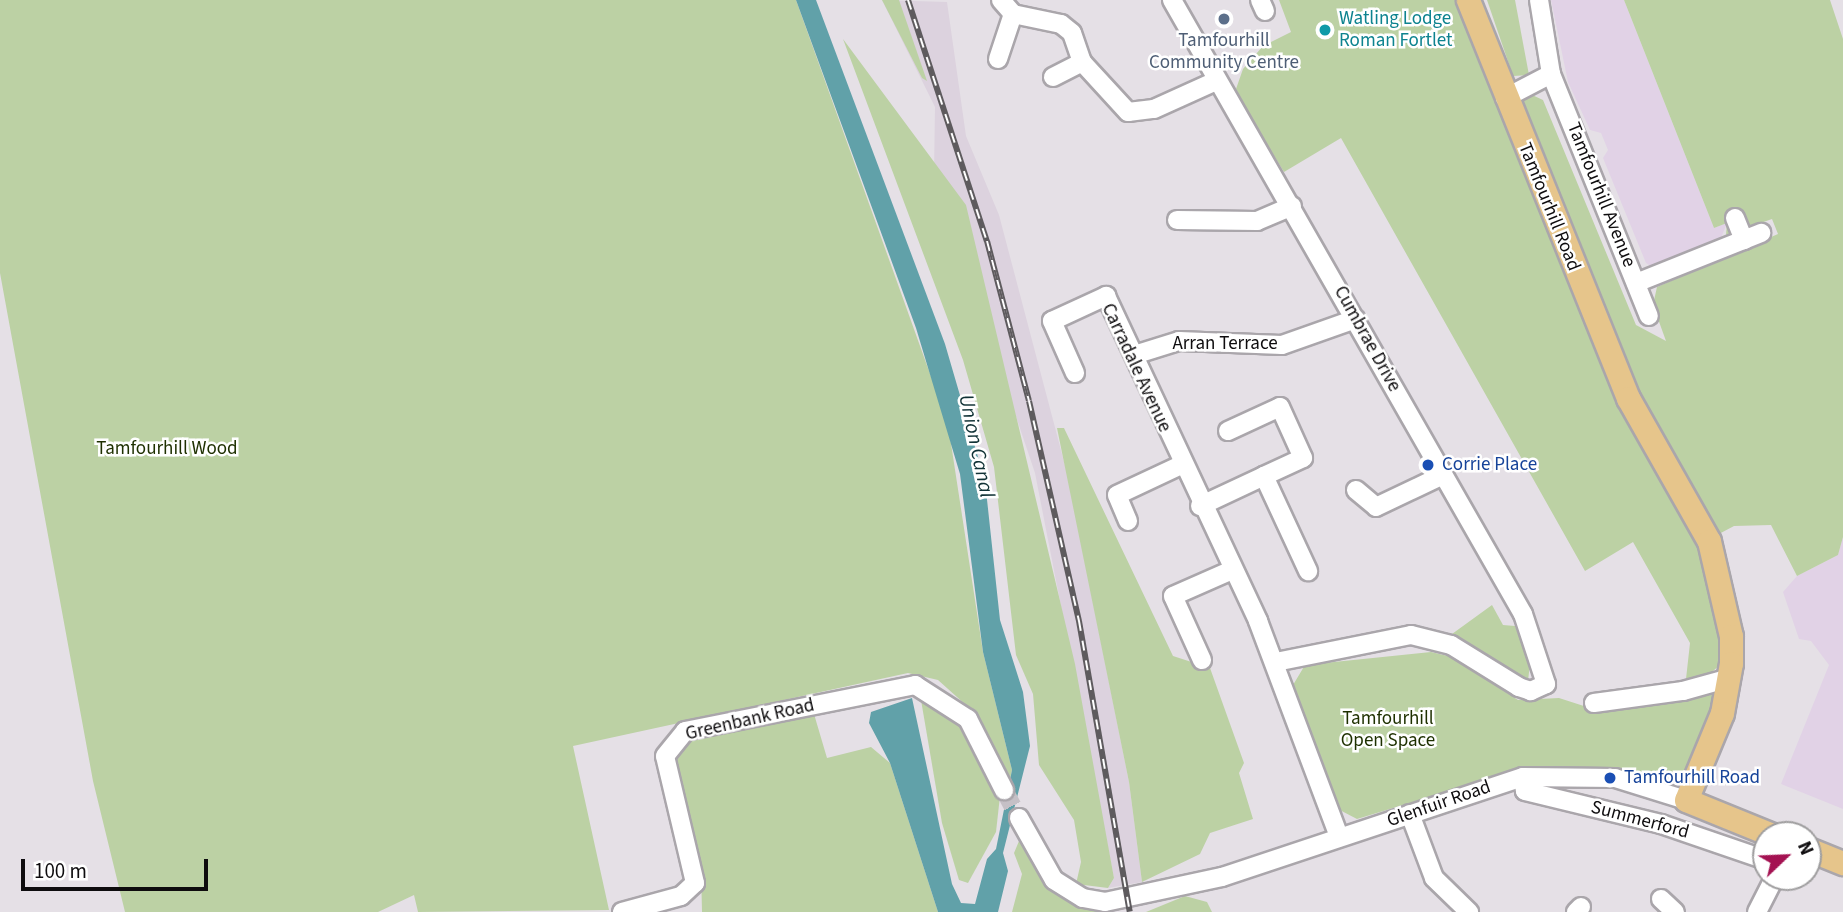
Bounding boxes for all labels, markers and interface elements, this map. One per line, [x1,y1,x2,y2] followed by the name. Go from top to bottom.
[1339,8,1452,52] place label: Watling Lodge Roman Fortlet
[1216,11,1232,27] marker: Tamfourhill Community Centre
[1317,22,1333,38] marker: Watling Lodge Roman Fortlet
[1149,30,1299,74] place label: Tamfourhill Community Centre
[1562,119,1640,271] street label: Tamfourhill Avenue
[1513,140,1585,274] street label: Tamfourhill Road
[1329,282,1405,396] street label: Cumbrae Drive
[1096,300,1176,436] street label: Carradale Avenue
[1172,333,1278,355] street label: Arran Terrace
[954,392,1000,500] water label: Union Canal
[96,438,238,460] park label: Tamfourhill Wood
[1442,454,1537,476] place label: Corrie Place
[1420,457,1436,473] marker: Corrie Place
[683,694,817,746] street label: Greenbank Road
[1341,708,1435,752] park label: Tamfourhill Open Space
[1624,767,1760,789] place label: Tamfourhill Road
[1602,770,1618,786] marker: Tamfourhill Road
[1384,776,1494,832] street label: Glenfuir Road
[1588,796,1692,844] street label: Summerford
[1752,821,1822,891] north arrow
[1790,837,1820,859] text: N
[24,846,212,890] scale bar
[34,856,87,886] text: 100 m

